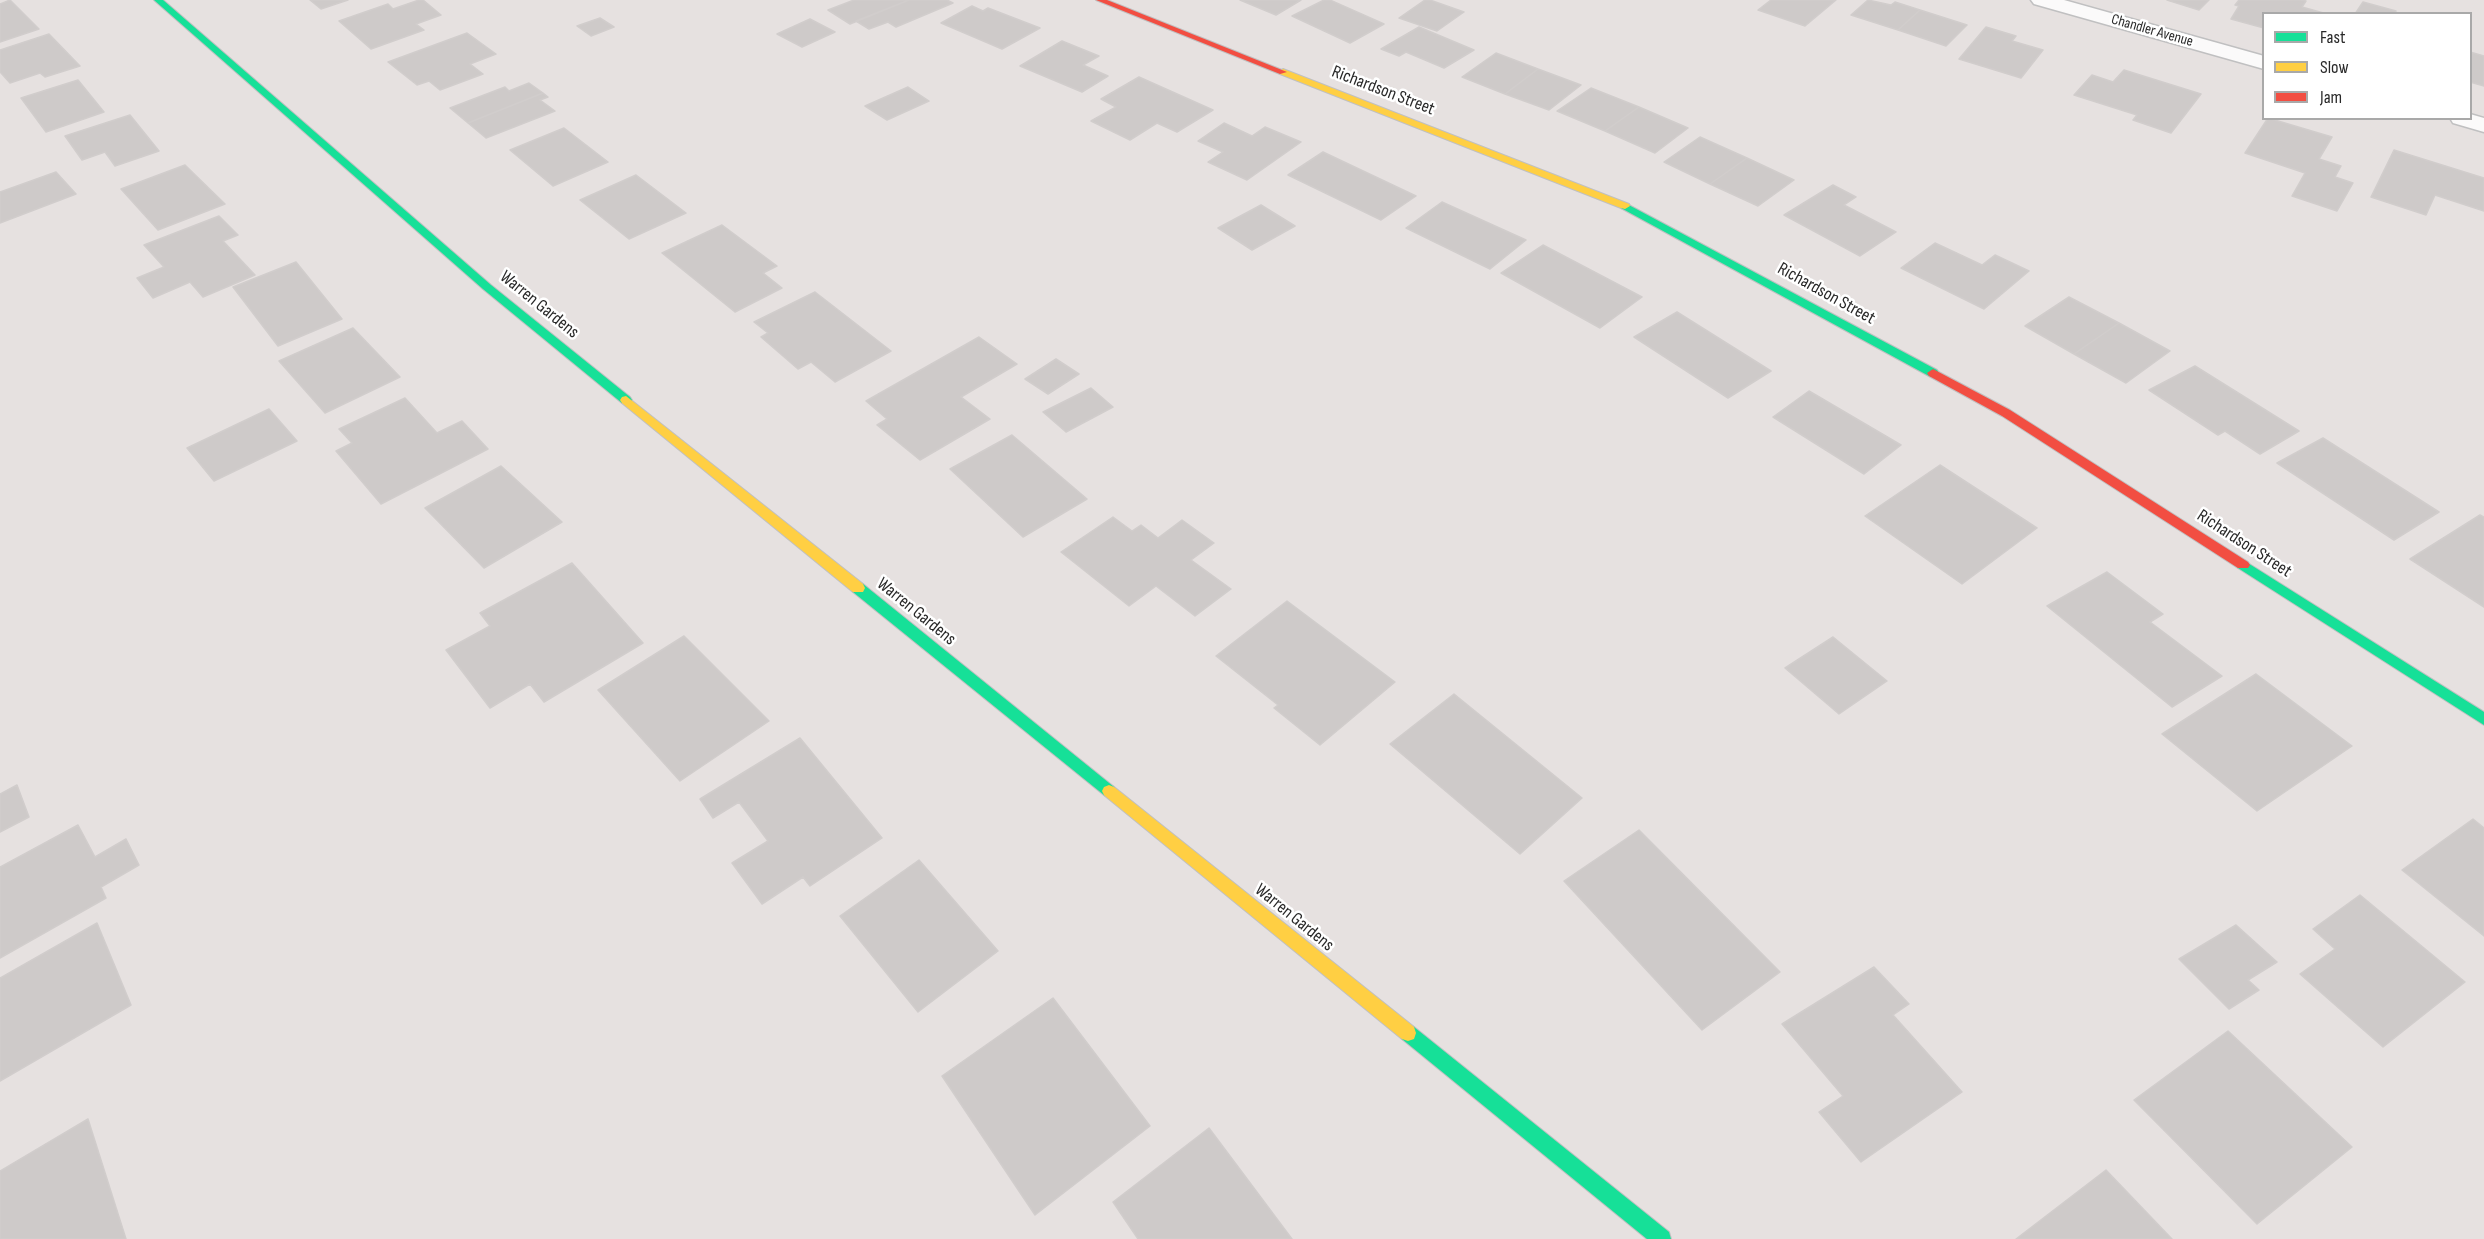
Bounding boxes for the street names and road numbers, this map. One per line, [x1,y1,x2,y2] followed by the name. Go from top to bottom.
[2109,11,2195,51] street label: Chandler Avenue
[1329,62,1437,120] street label: Richardson Street
[1773,258,1879,330] street label: Richardson Street
[495,267,583,343] street label: Warren Gardens
[2193,505,2295,583] street label: Richardson Street
[872,574,960,650] street label: Warren Gardens
[1250,880,1338,956] street label: Warren Gardens

